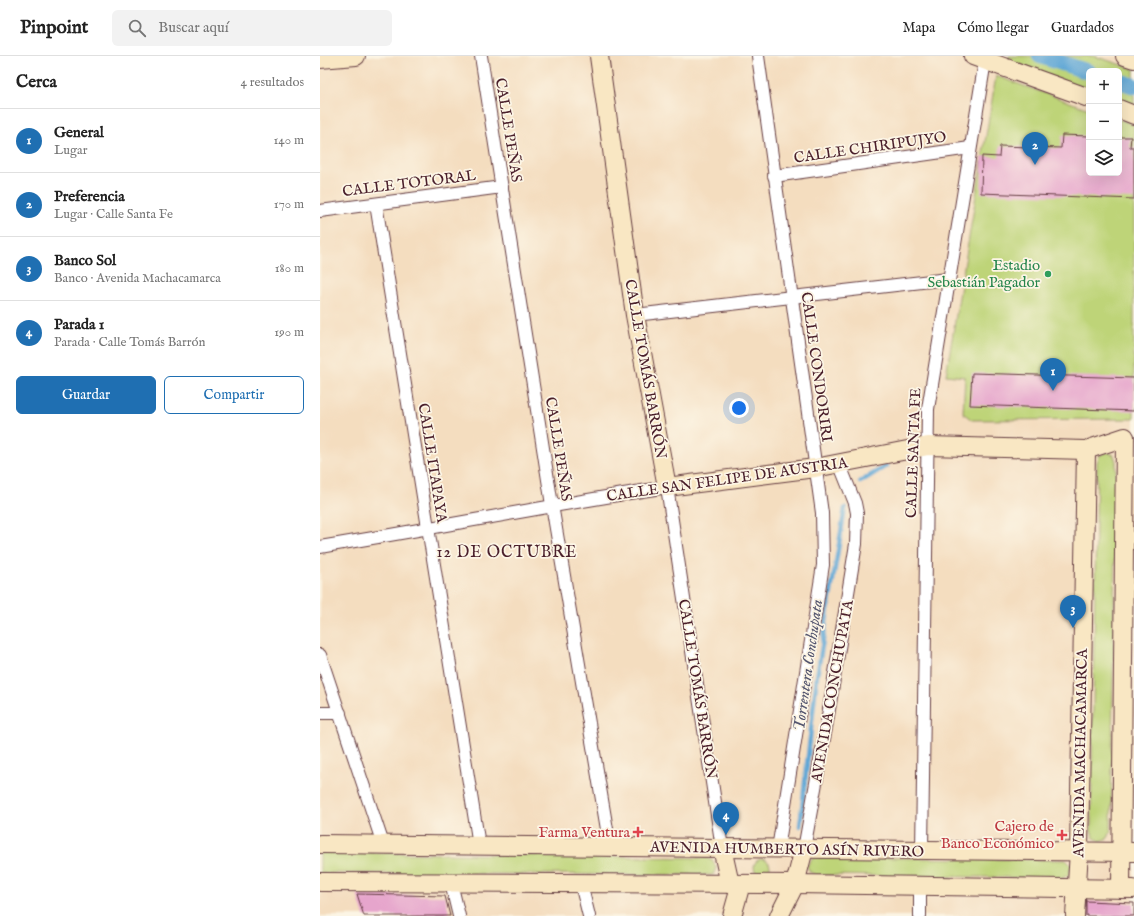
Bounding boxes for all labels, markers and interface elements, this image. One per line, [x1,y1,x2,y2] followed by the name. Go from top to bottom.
[112,10,392,46] search box
[20,16,88,40] text: Pinpoint
[126,17,148,39] icon: search
[158,18,229,37] text: Buscar aquí
[902,19,935,37] text: Mapa
[957,19,1029,37] text: Cómo llegar
[1051,19,1114,37] text: Guardados
[1086,68,1122,176] map controls
[1086,68,1122,104] button: +
[16,72,57,93] text: Cerca
[241,74,304,91] text: 4 resultados
[491,77,526,184] street label: CALLE PEÑAS
[1086,104,1122,140] button: −
[54,123,104,142] text: General
[793,127,947,168] street label: CALLE CHIRIPUJYO
[27,132,31,149] text: 1
[274,132,304,149] text: 140 m
[1022,132,1048,165] pin: 2
[1086,140,1122,176] button: layers
[54,142,87,159] text: Lugar
[341,166,477,201] street label: CALLE TOTORAL
[54,187,125,206] text: Preferencia
[26,196,32,213] text: 2
[274,196,304,213] text: 170 m
[54,206,173,223] text: Lugar · Calle Santa Fe
[54,251,116,270] text: Banco Sol
[928,256,1040,292] place label: Estadio Sebastián Pagador
[27,260,31,277] text: 3
[275,260,304,277] text: 180 m
[1043,269,1053,279] marker: Estadio Sebastián Pagador
[54,270,221,287] text: Banco · Avenida Machacamarca
[620,278,671,460] street label: CALLE TOMÁS BARRÓN
[797,291,837,444] street label: CALLE CONDORIRI
[54,315,104,334] text: Parada 1
[26,324,32,341] text: 4
[274,324,304,341] text: 190 m
[54,334,205,351] text: Parada · Calle Tomás Barrón
[1040,358,1066,391] pin: 1
[16,376,156,414] button: Guardar
[164,376,304,414] button: Compartir
[902,388,925,519] street label: CALLE SANTA FE
[541,396,576,503] street label: CALLE PEÑAS
[729,398,749,418] your location
[414,402,451,525] street label: CALLE ITAPAYA
[605,453,850,506] street label: CALLE SAN FELIPE DE AUSTRIA
[437,543,577,563] district label: 12 DE OCTUBRE
[1060,595,1086,628] pin: 3
[807,597,858,785] street label: AVENIDA CONCHUPATA
[674,598,721,780] street label: CALLE TOMÁS BARRÓN
[790,598,828,732] water label: Torrentera Conchupata
[1069,648,1092,859] street label: AVENIDA MACHACAMARCA
[713,802,739,835] pin: 4
[941,817,1054,853] place label: Cajero de Banco Económico
[539,823,631,842] place label: Farma Ventura
[633,827,643,837] marker: Farma Ventura
[1057,830,1067,840] marker: Cajero de Banco Económico
[649,838,924,861] street label: AVENIDA HUMBERTO ASÍN RIVERO

